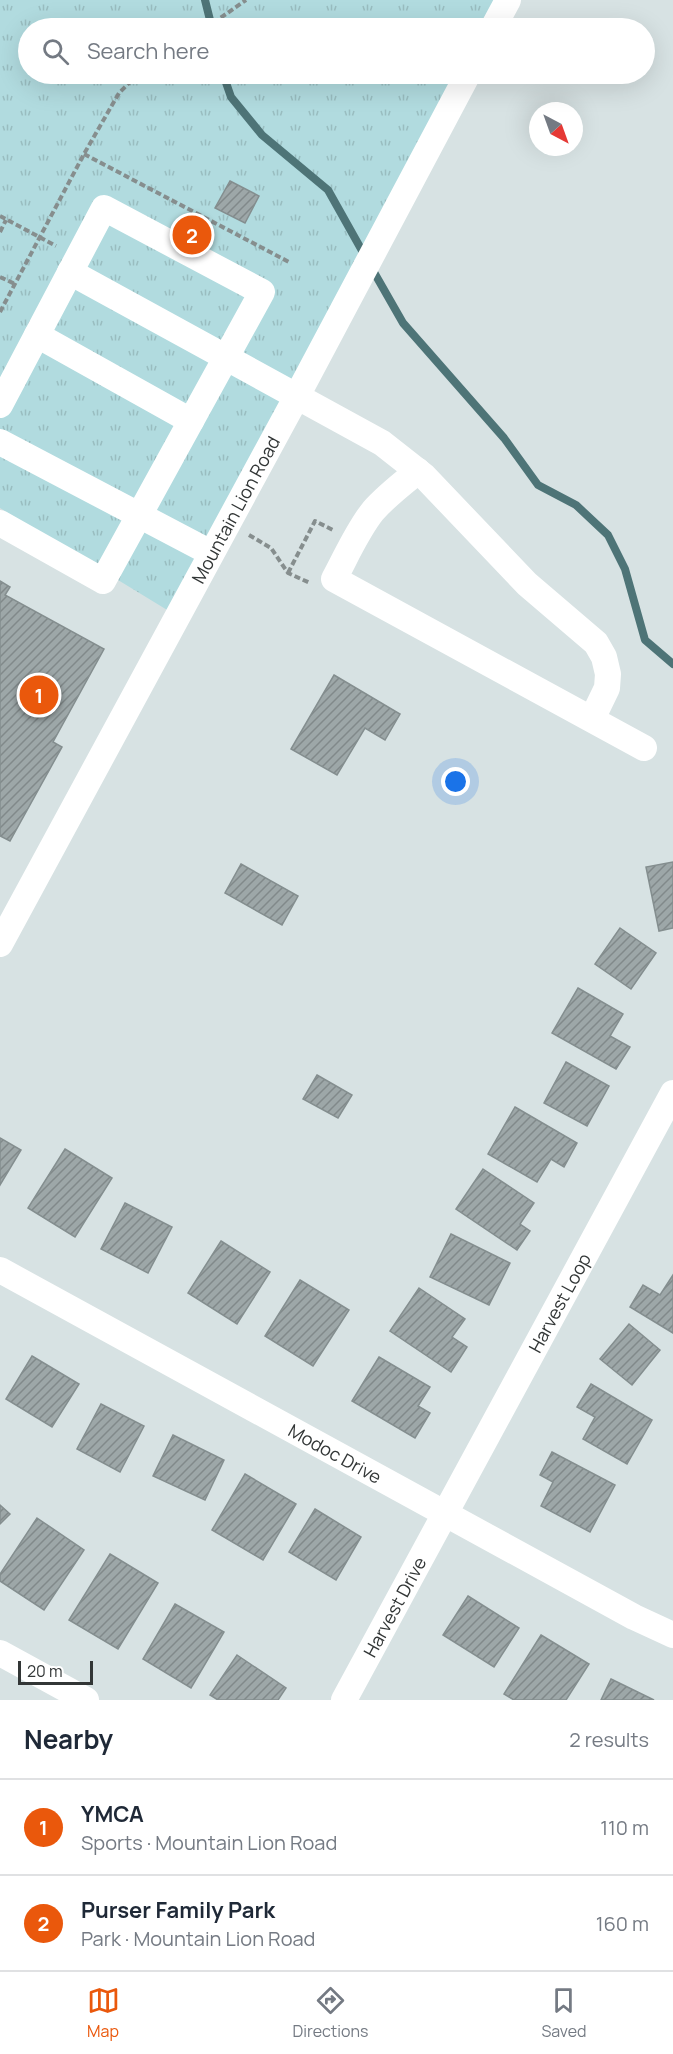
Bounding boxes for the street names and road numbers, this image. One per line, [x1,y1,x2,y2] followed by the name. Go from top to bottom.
[186,432,285,587] street label: Mountain Lion Road
[523,1249,596,1357] street label: Harvest Loop
[284,1418,386,1489] street label: Modoc Drive
[358,1552,431,1661] street label: Harvest Drive

